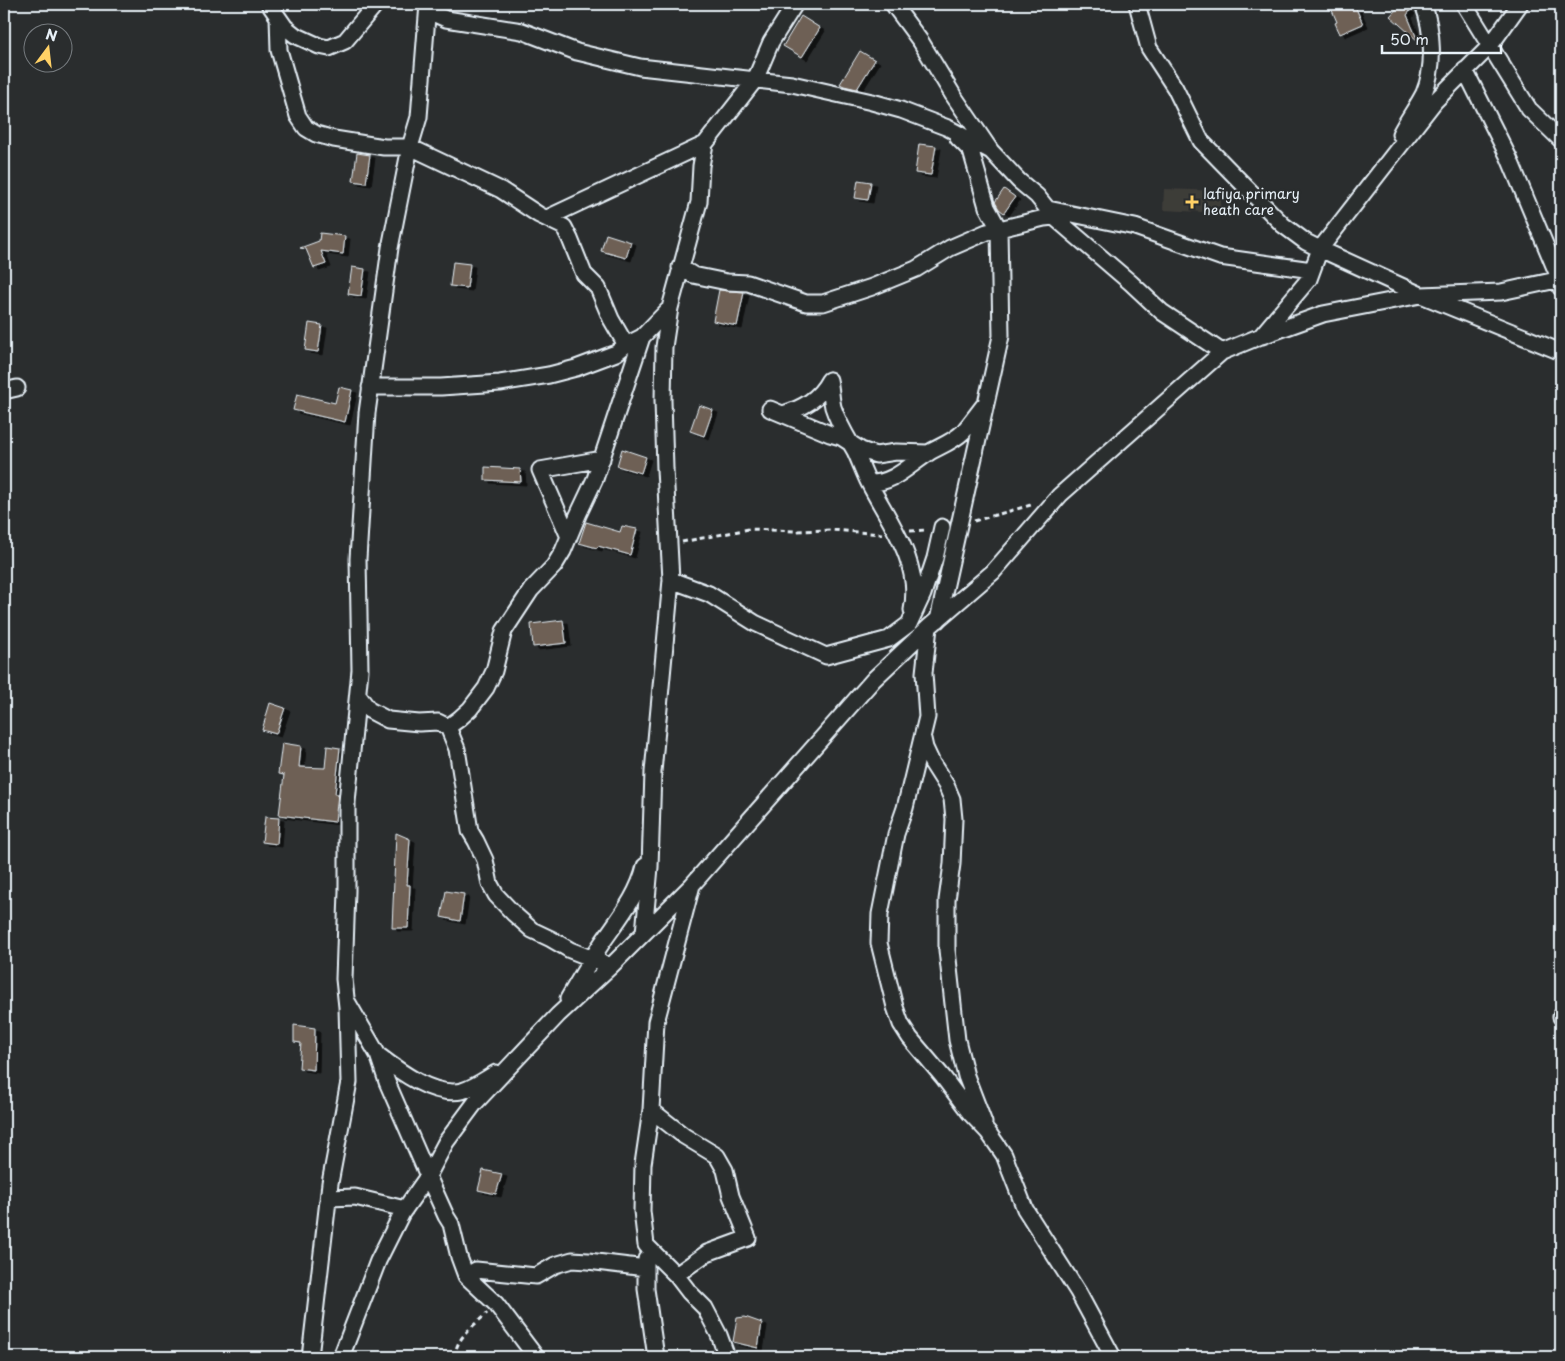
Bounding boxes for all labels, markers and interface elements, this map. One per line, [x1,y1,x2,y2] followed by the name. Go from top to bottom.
[22,22,72,72] north arrow
[1382,22,1501,54] scale bar
[43,23,60,47] text: N
[1390,27,1429,50] text: 50 m
[1203,183,1300,220] place label: lafiya primary heath care
[1185,195,1199,209] marker: lafiya primary heath care

